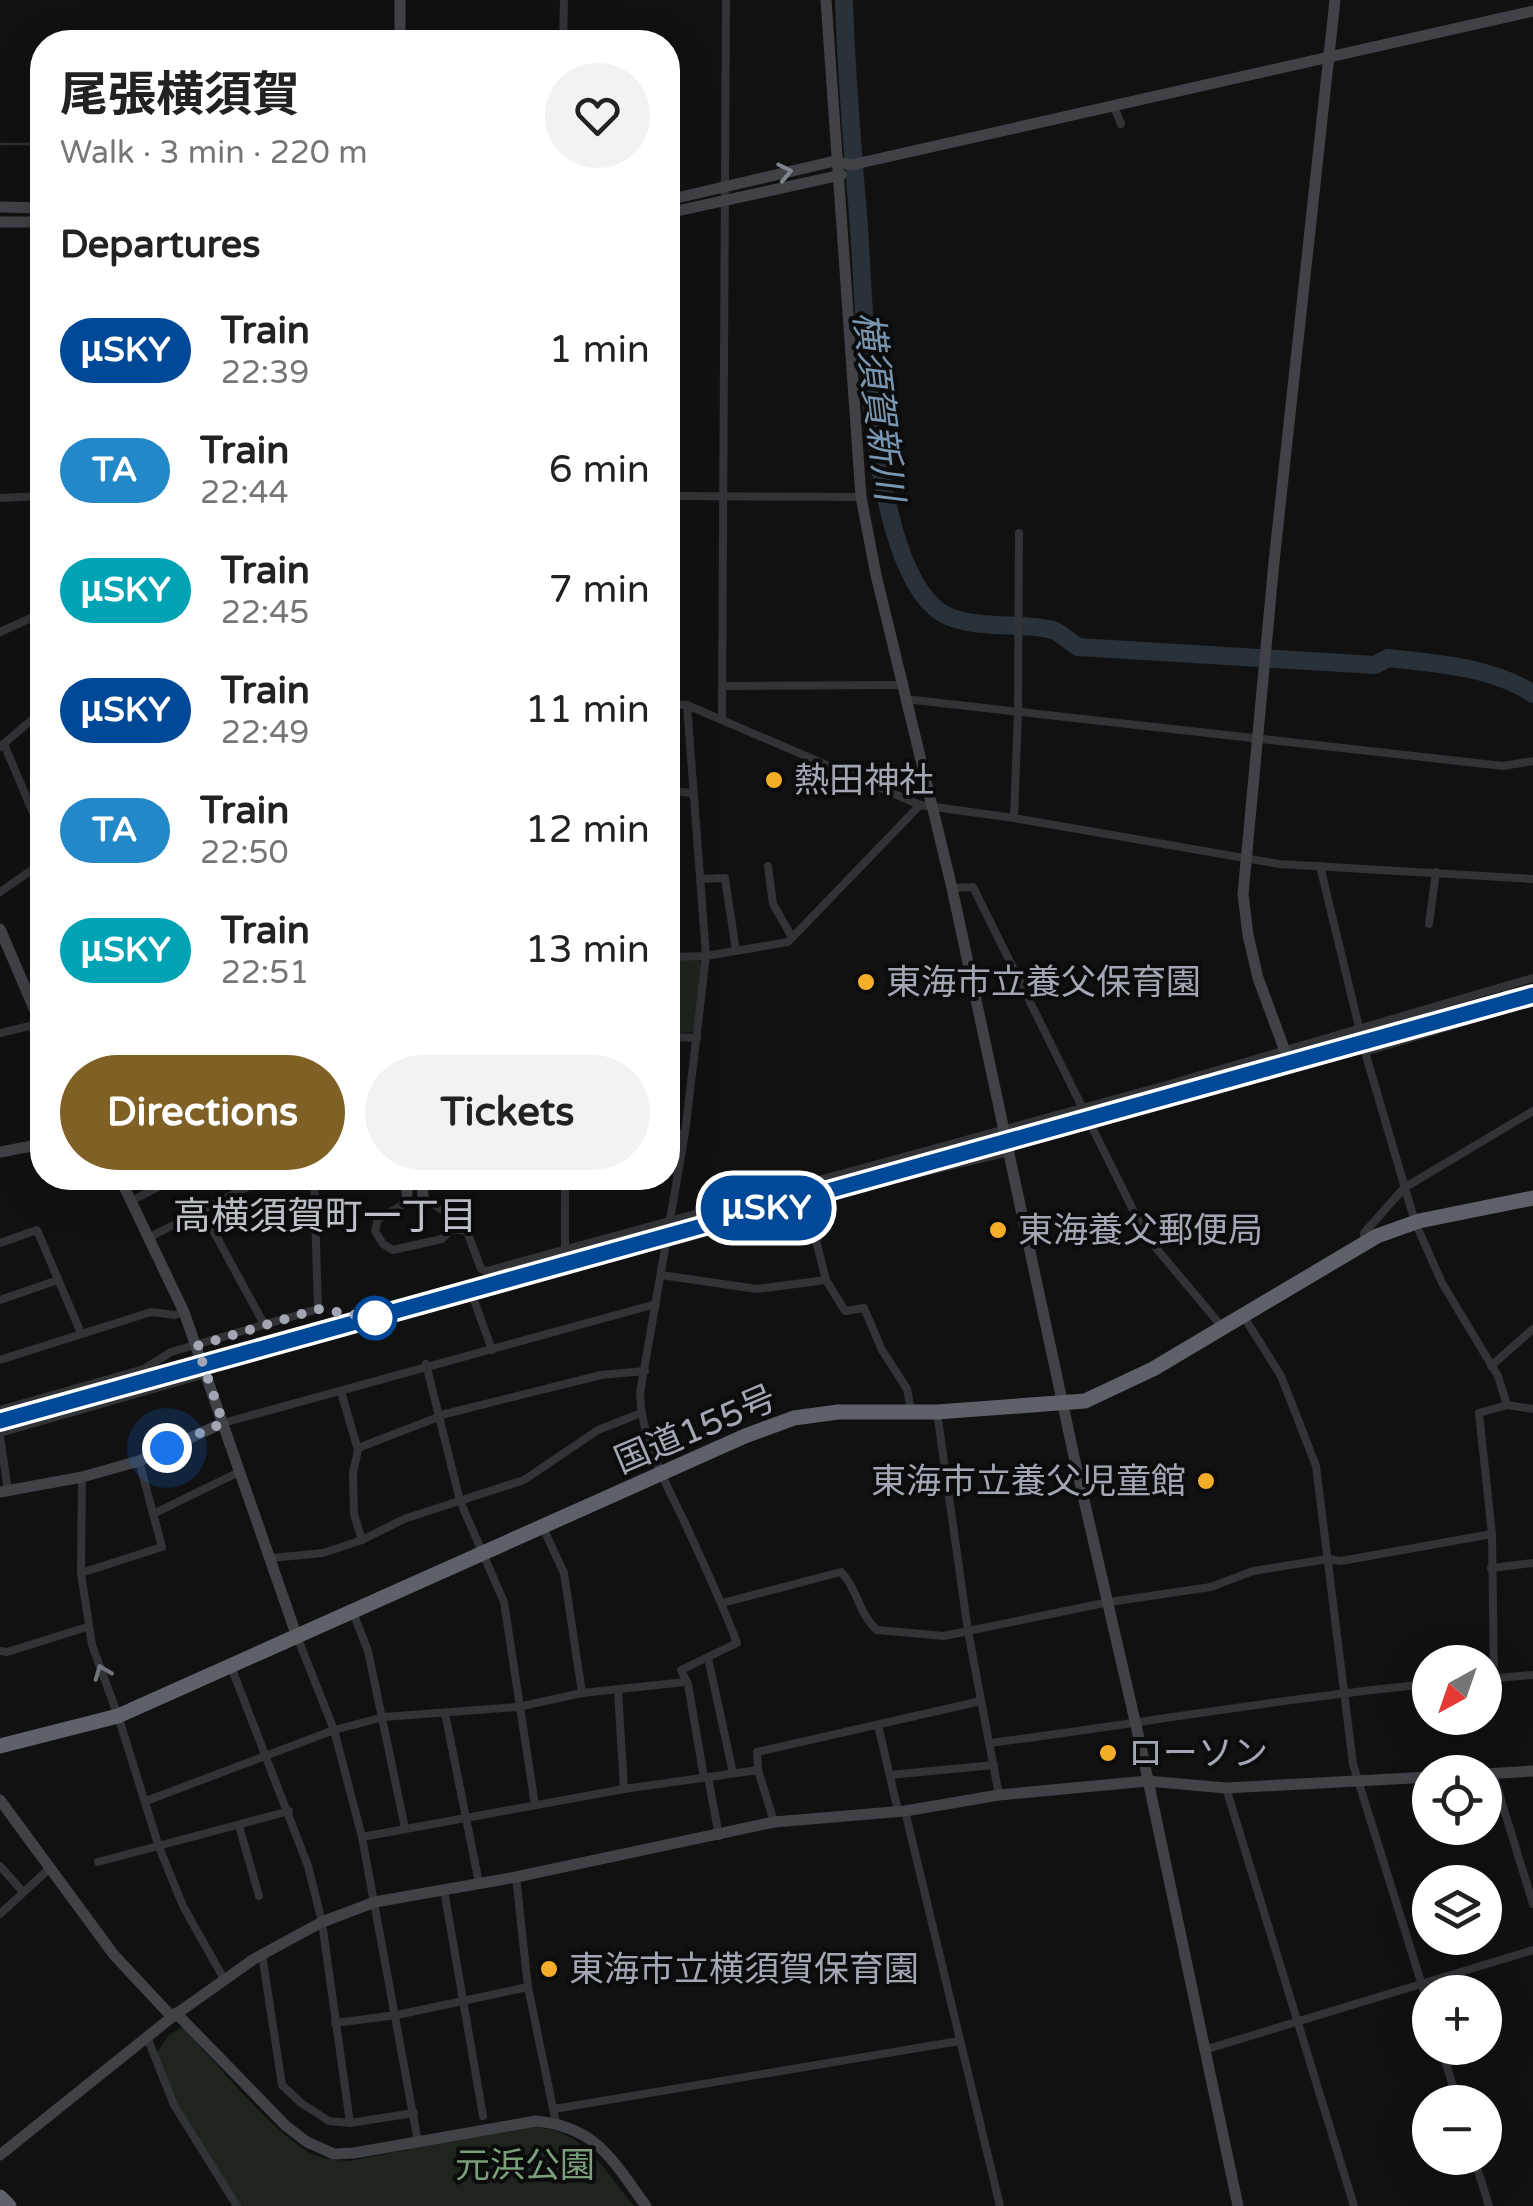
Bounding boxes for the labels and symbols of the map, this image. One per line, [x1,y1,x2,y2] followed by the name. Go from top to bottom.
[776,163,793,184] one-way arrow
[844,309,913,507] water label: 横須賀新川
[794,760,934,802] place label: 熱田神社
[763,769,785,791] marker: 熱田神社
[886,962,1201,1004] place label: 東海市立養父保育園
[855,971,877,993] marker: 東海市立養父保育園
[696,1176,836,1240] line badge: μSKY
[173,1194,477,1240] district label: 高横須賀町一丁目
[1018,1210,1263,1252] place label: 東海養父郵便局
[987,1219,1009,1241] marker: 東海養父郵便局
[354,1297,396,1339] unlabelled marker
[609,1377,782,1483] street label: 国道155号
[142,1423,192,1473] your location
[871,1461,1186,1503] place label: 東海市立養父児童館
[1195,1470,1217,1492] marker: 東海市立養父児童館
[1412,1645,1502,1735] north arrow
[93,1664,114,1681] one-way arrow
[1128,1733,1268,1775] place label: ローソン
[1097,1742,1119,1764] marker: ローソン
[569,1949,919,1991] place label: 東海市立横須賀保育園
[538,1958,560,1980] marker: 東海市立横須賀保育園
[455,2145,595,2187] park label: 元浜公園

